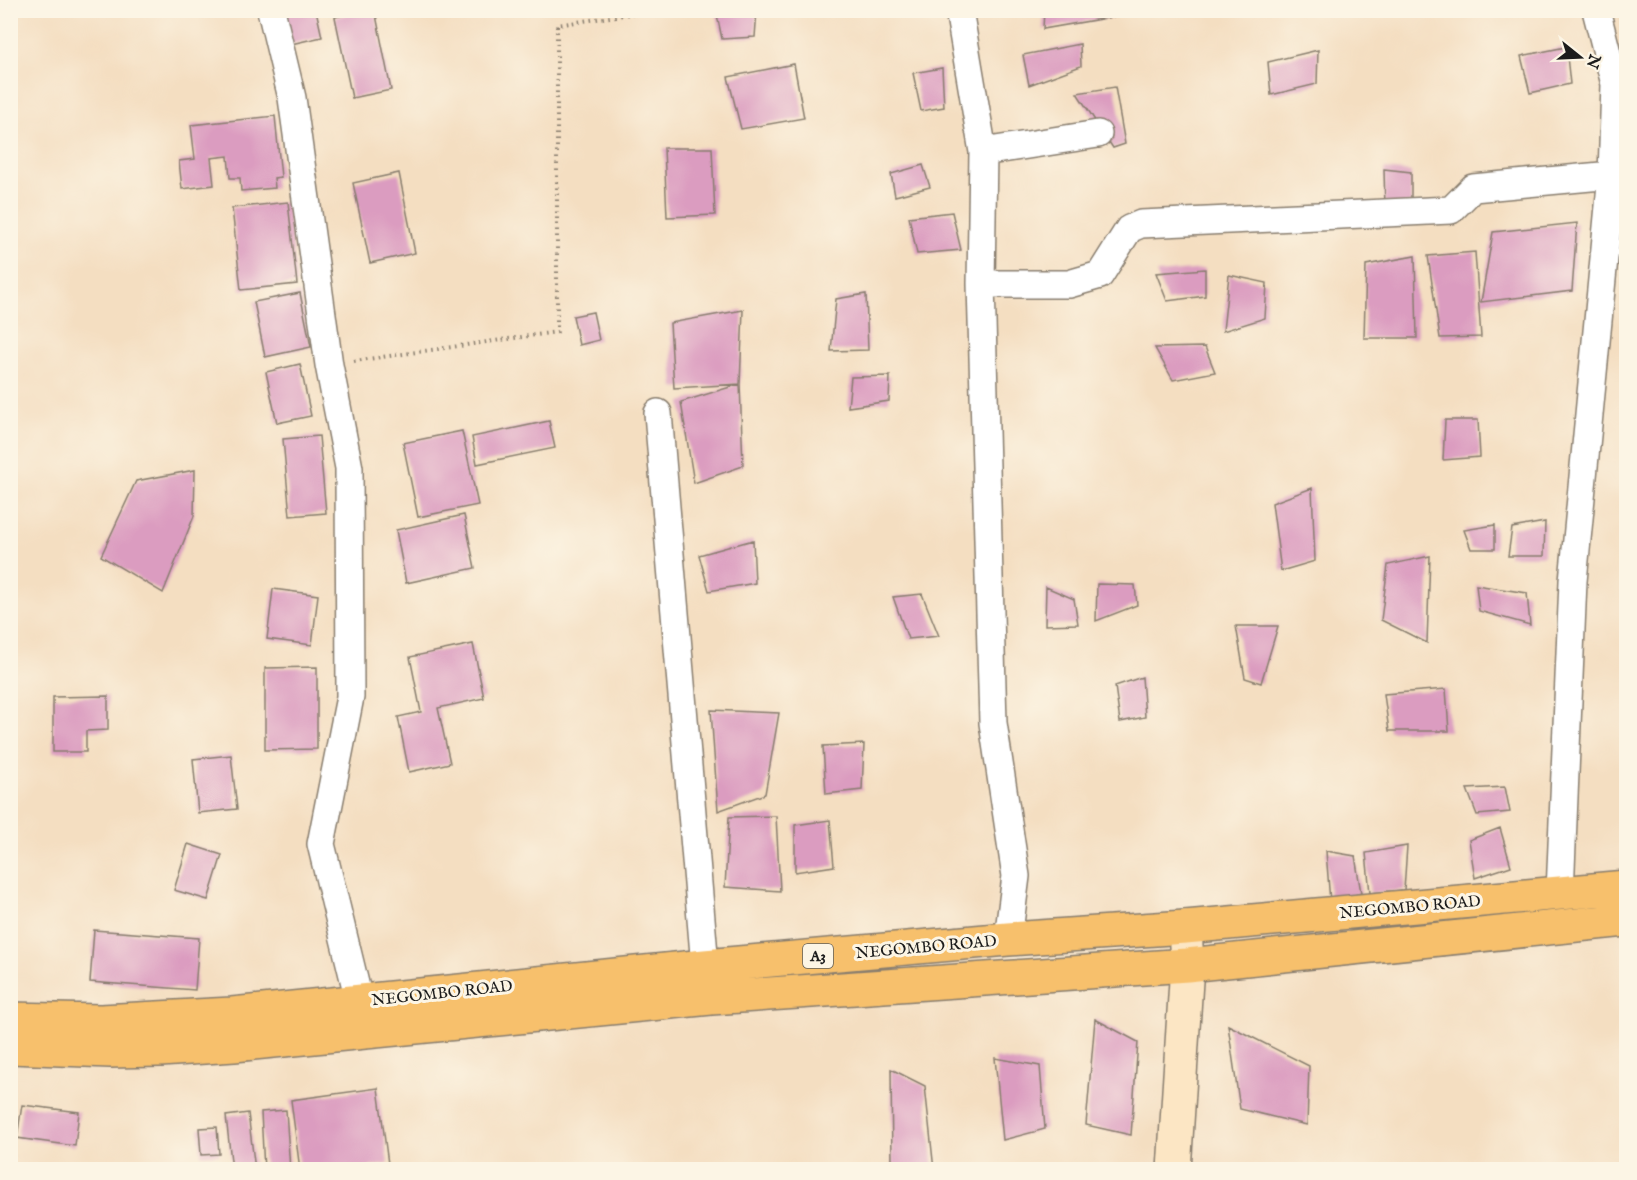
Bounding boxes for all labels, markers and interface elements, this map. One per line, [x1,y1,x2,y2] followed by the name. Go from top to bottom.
[1550,27,1610,87] north arrow
[1581,50,1604,71] text: N
[1339,892,1482,924] street label: NEGOMBO ROAD
[855,932,998,964] street label: NEGOMBO ROAD
[803,944,833,968] road number: A3
[371,977,514,1011] street label: NEGOMBO ROAD

